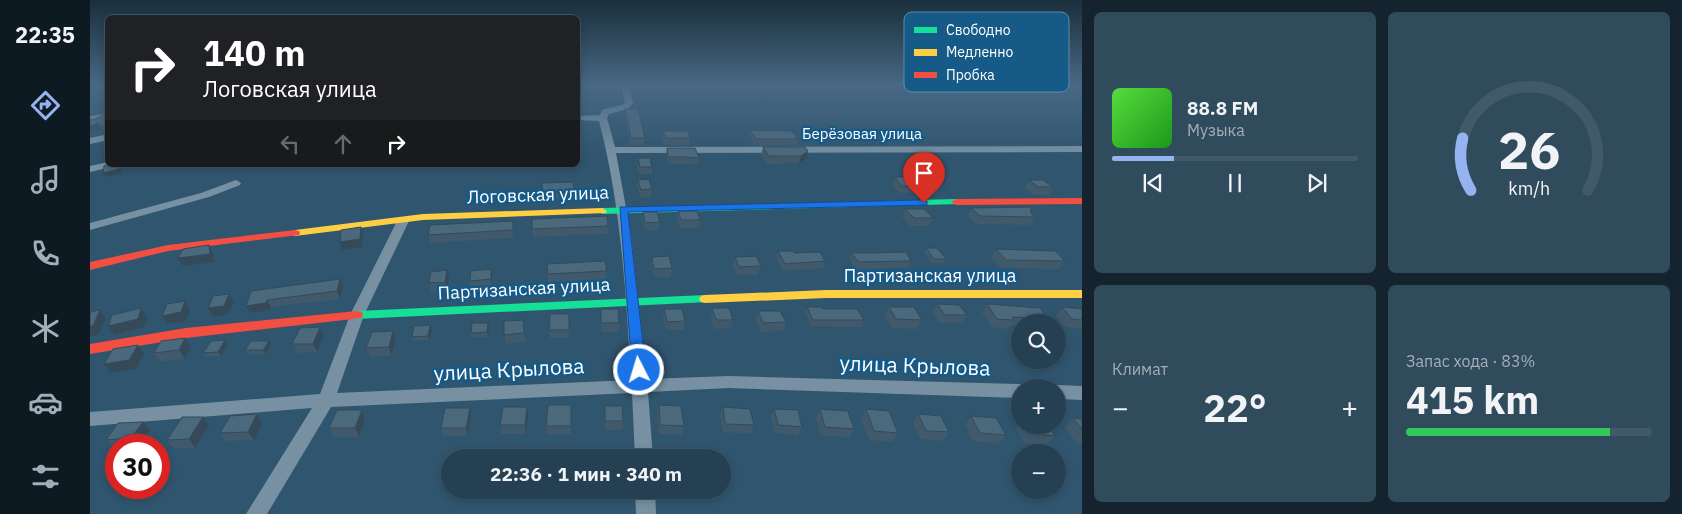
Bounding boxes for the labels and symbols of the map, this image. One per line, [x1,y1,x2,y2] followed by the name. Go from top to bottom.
[904,12,1069,92] legend
[946,21,1011,39] text: Свободно
[946,43,1014,61] text: Медленно
[946,66,995,84] text: Пробка
[802,124,922,143] street label: Берёзовая улица
[903,152,945,203] pin
[467,181,610,208] street label: Логовская улица
[844,264,1017,287] street label: Партизанская улица
[437,272,611,305] street label: Партизанская улица
[612,343,664,395] position arrow
[839,348,991,382] street label: улица Крылова
[433,351,585,387] street label: улица Крылова
[105,434,170,499] speed limit sign: 30

